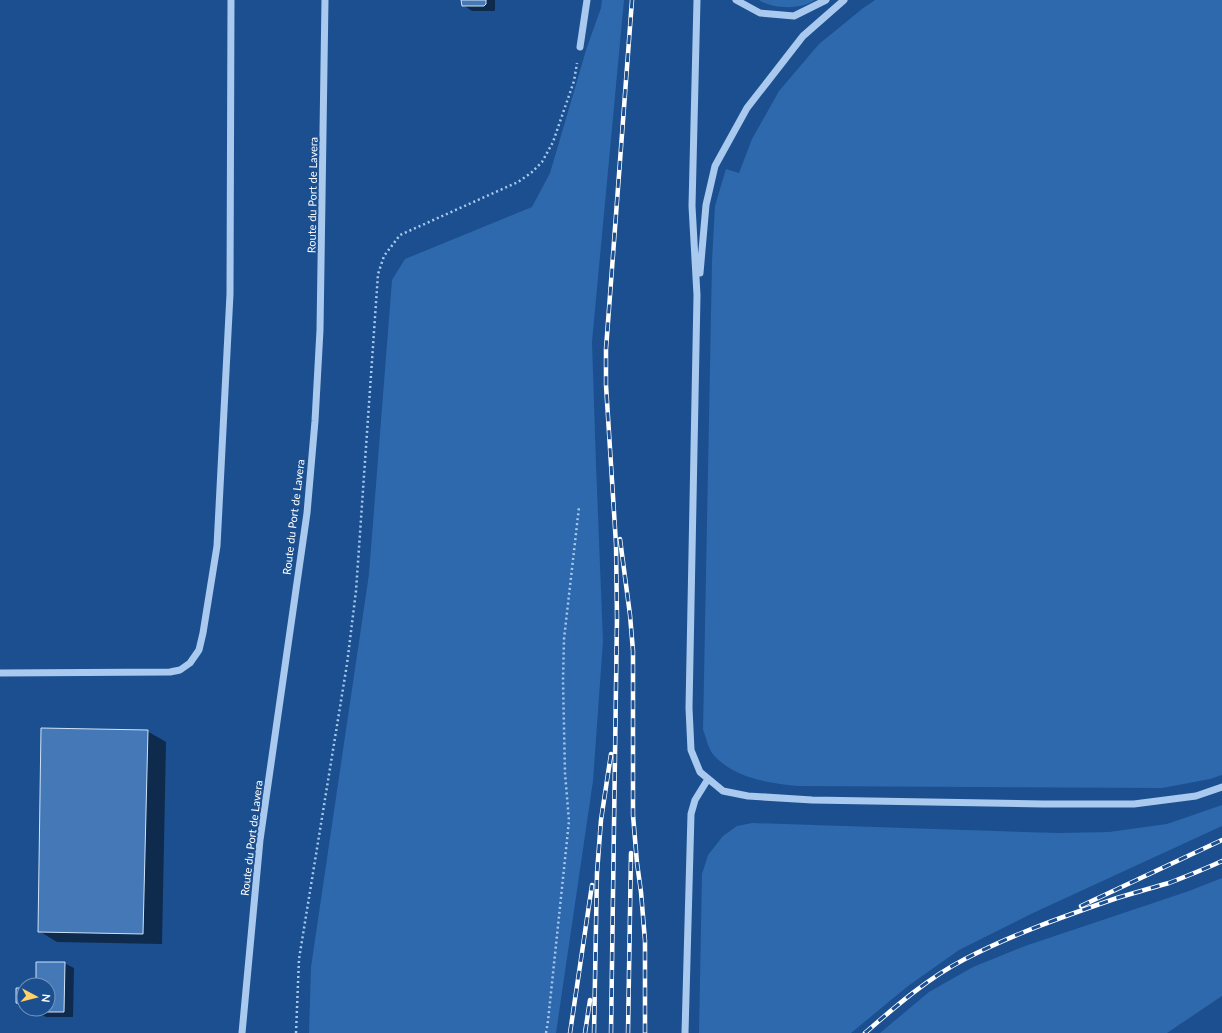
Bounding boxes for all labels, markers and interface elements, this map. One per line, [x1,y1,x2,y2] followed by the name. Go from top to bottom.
[304,137,320,253] street label: Route du Port de Lavera
[279,458,307,576] street label: Route du Port de Lavera
[237,779,265,897] street label: Route du Port de Lavera
[16,977,56,1017] north arrow
[39,993,53,1003] text: N

